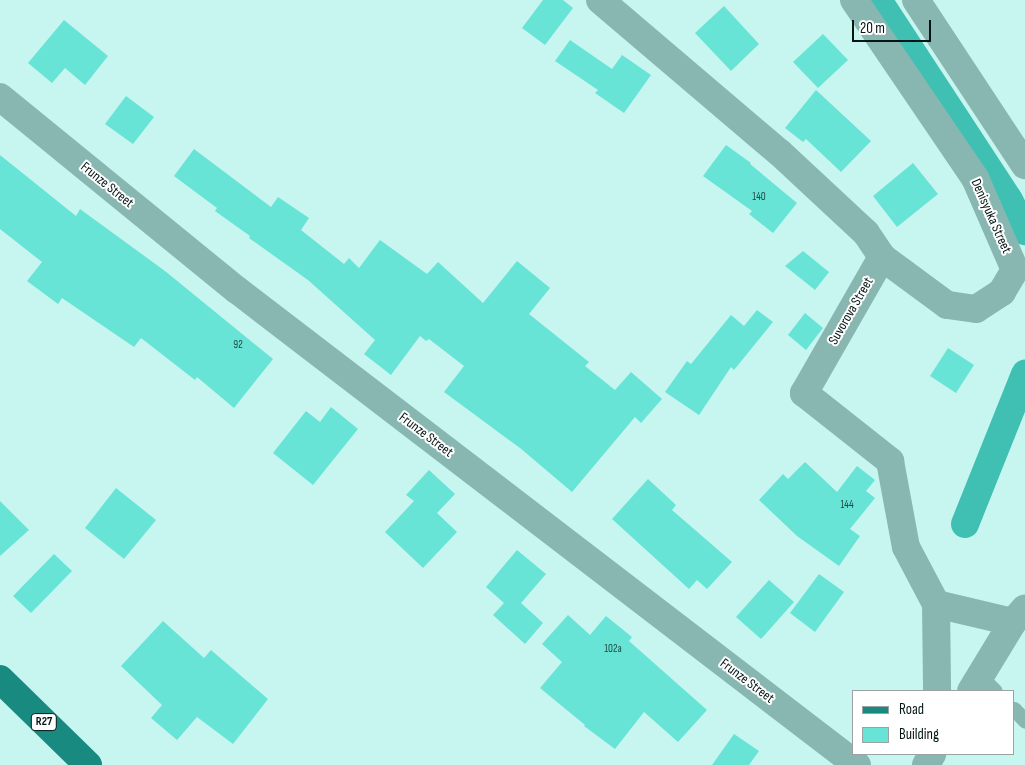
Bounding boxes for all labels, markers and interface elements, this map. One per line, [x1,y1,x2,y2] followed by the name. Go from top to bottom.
[855,10,934,42] scale bar
[860,19,885,38] text: 20 m
[77,159,137,211] street label: Frunze Street
[967,176,1015,256] street label: Denisyuka Street
[752,190,766,204] house number: 140
[825,274,877,348] street label: Suvorova Street
[233,338,243,352] house number: 92
[396,409,456,461] street label: Frunze Street
[840,498,854,512] house number: 144
[604,642,622,656] house number: 102а
[717,655,777,707] street label: Frunze Street
[852,690,1015,755] legend
[899,700,924,719] text: Road
[30,712,58,732] road number: R27
[899,725,939,744] text: Building

